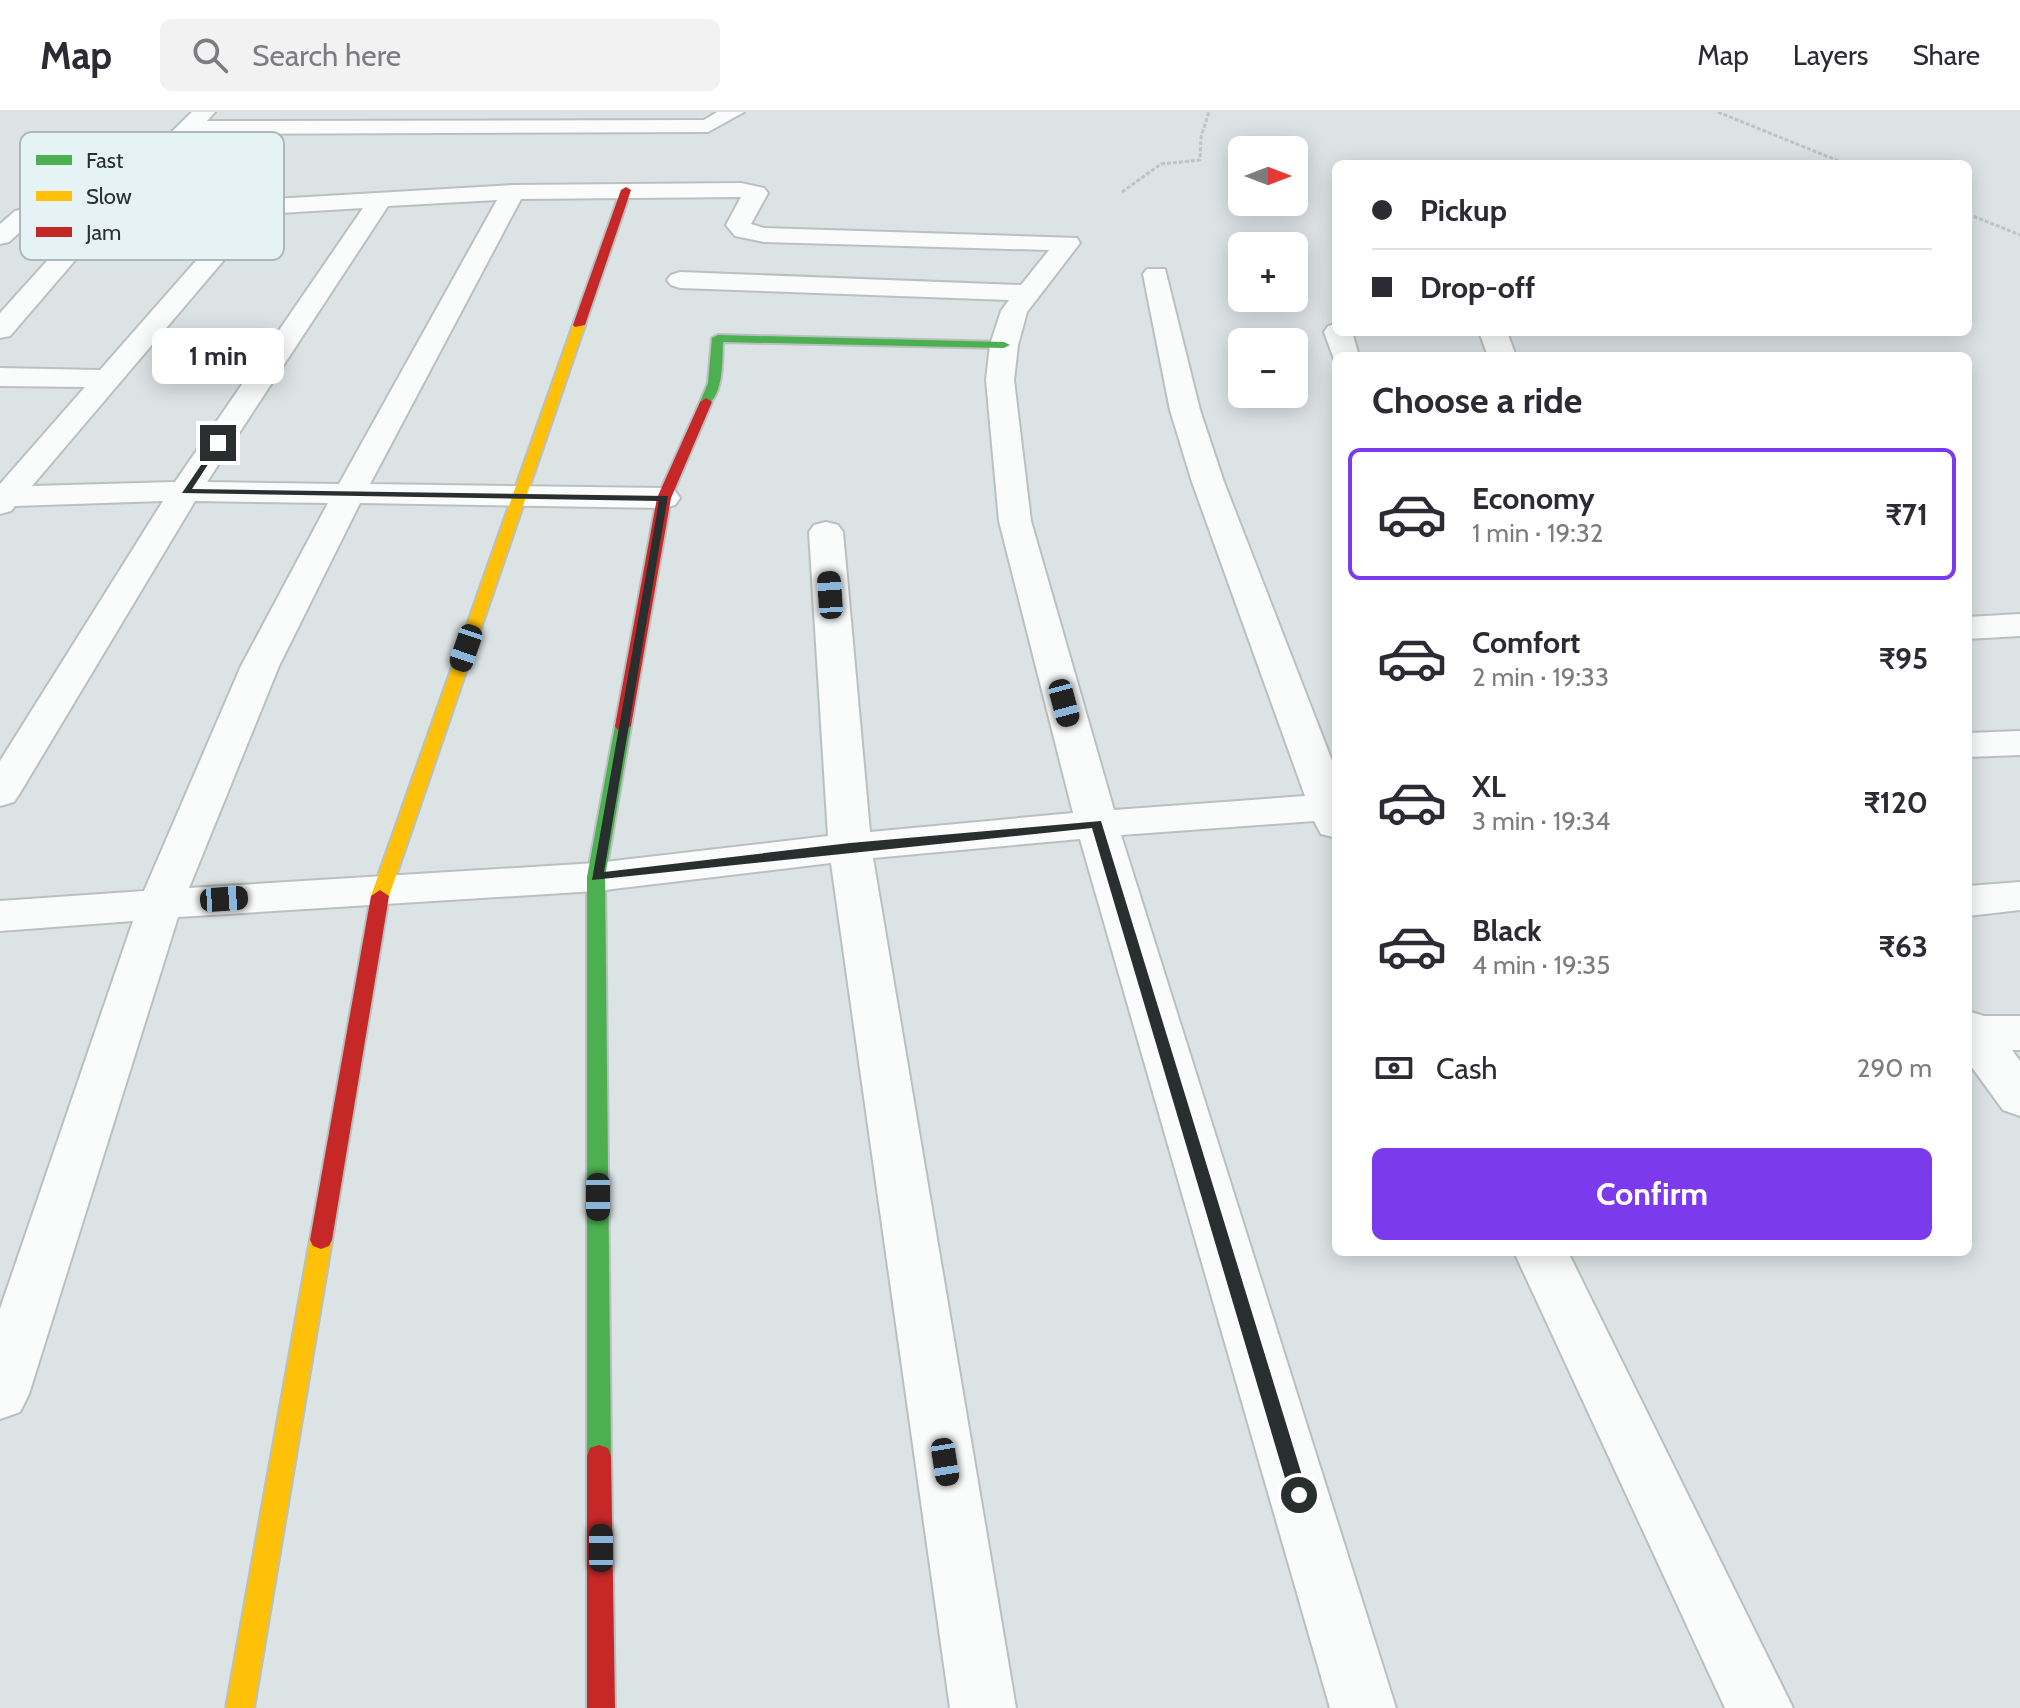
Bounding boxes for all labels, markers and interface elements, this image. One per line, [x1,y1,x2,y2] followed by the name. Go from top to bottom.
[160,19,720,91] search box
[40,32,112,79] text: Map
[188,33,232,77] icon: search
[252,37,401,74] text: Search here
[1697,38,1749,72] text: Map
[1793,38,1868,72] text: Layers
[1912,38,1980,72] text: Share
[20,132,284,260] legend
[1228,136,1308,216] north arrow
[1228,136,1308,408] map controls
[86,147,124,174] text: Fast
[86,183,132,210] text: Slow
[1420,192,1507,229] text: Pickup
[85,219,121,246] text: Jam
[1228,232,1308,312] button: +
[1420,269,1535,306] text: Drop-off
[152,327,284,383] callout: 1 min
[1228,328,1308,408] button: −
[189,340,247,372] text: 1 min
[1372,378,1582,422] text: Choose a ride
[200,425,236,461] route end
[1376,478,1448,550] icon: car
[1472,480,1595,517] text: Economy
[1885,496,1928,533] text: ₹71
[1472,517,1603,549] text: 1 min · 19:32
[816,570,844,620] car
[447,621,485,675] car
[1376,622,1448,694] icon: car
[1472,624,1580,661] text: Comfort
[1879,640,1928,677] text: ₹95
[1472,661,1609,693] text: 2 min · 19:33
[1046,677,1082,729] car
[1376,766,1448,838] icon: car
[1472,768,1506,805] text: XL
[1864,784,1928,821] text: ₹120
[1472,805,1610,837] text: 3 min · 19:34
[199,885,249,913] car
[1376,910,1448,982] icon: car
[1472,912,1542,949] text: Black
[1879,928,1928,965] text: ₹63
[1472,949,1610,981] text: 4 min · 19:35
[1372,1046,1416,1090] icon: cash
[1436,1050,1498,1087] text: Cash
[1857,1052,1932,1084] text: 290 m
[1372,1148,1932,1240] button: Confirm
[586,1173,610,1221] car
[929,1436,961,1488] car
[1281,1477,1317,1513] route start
[589,1524,613,1572] car

